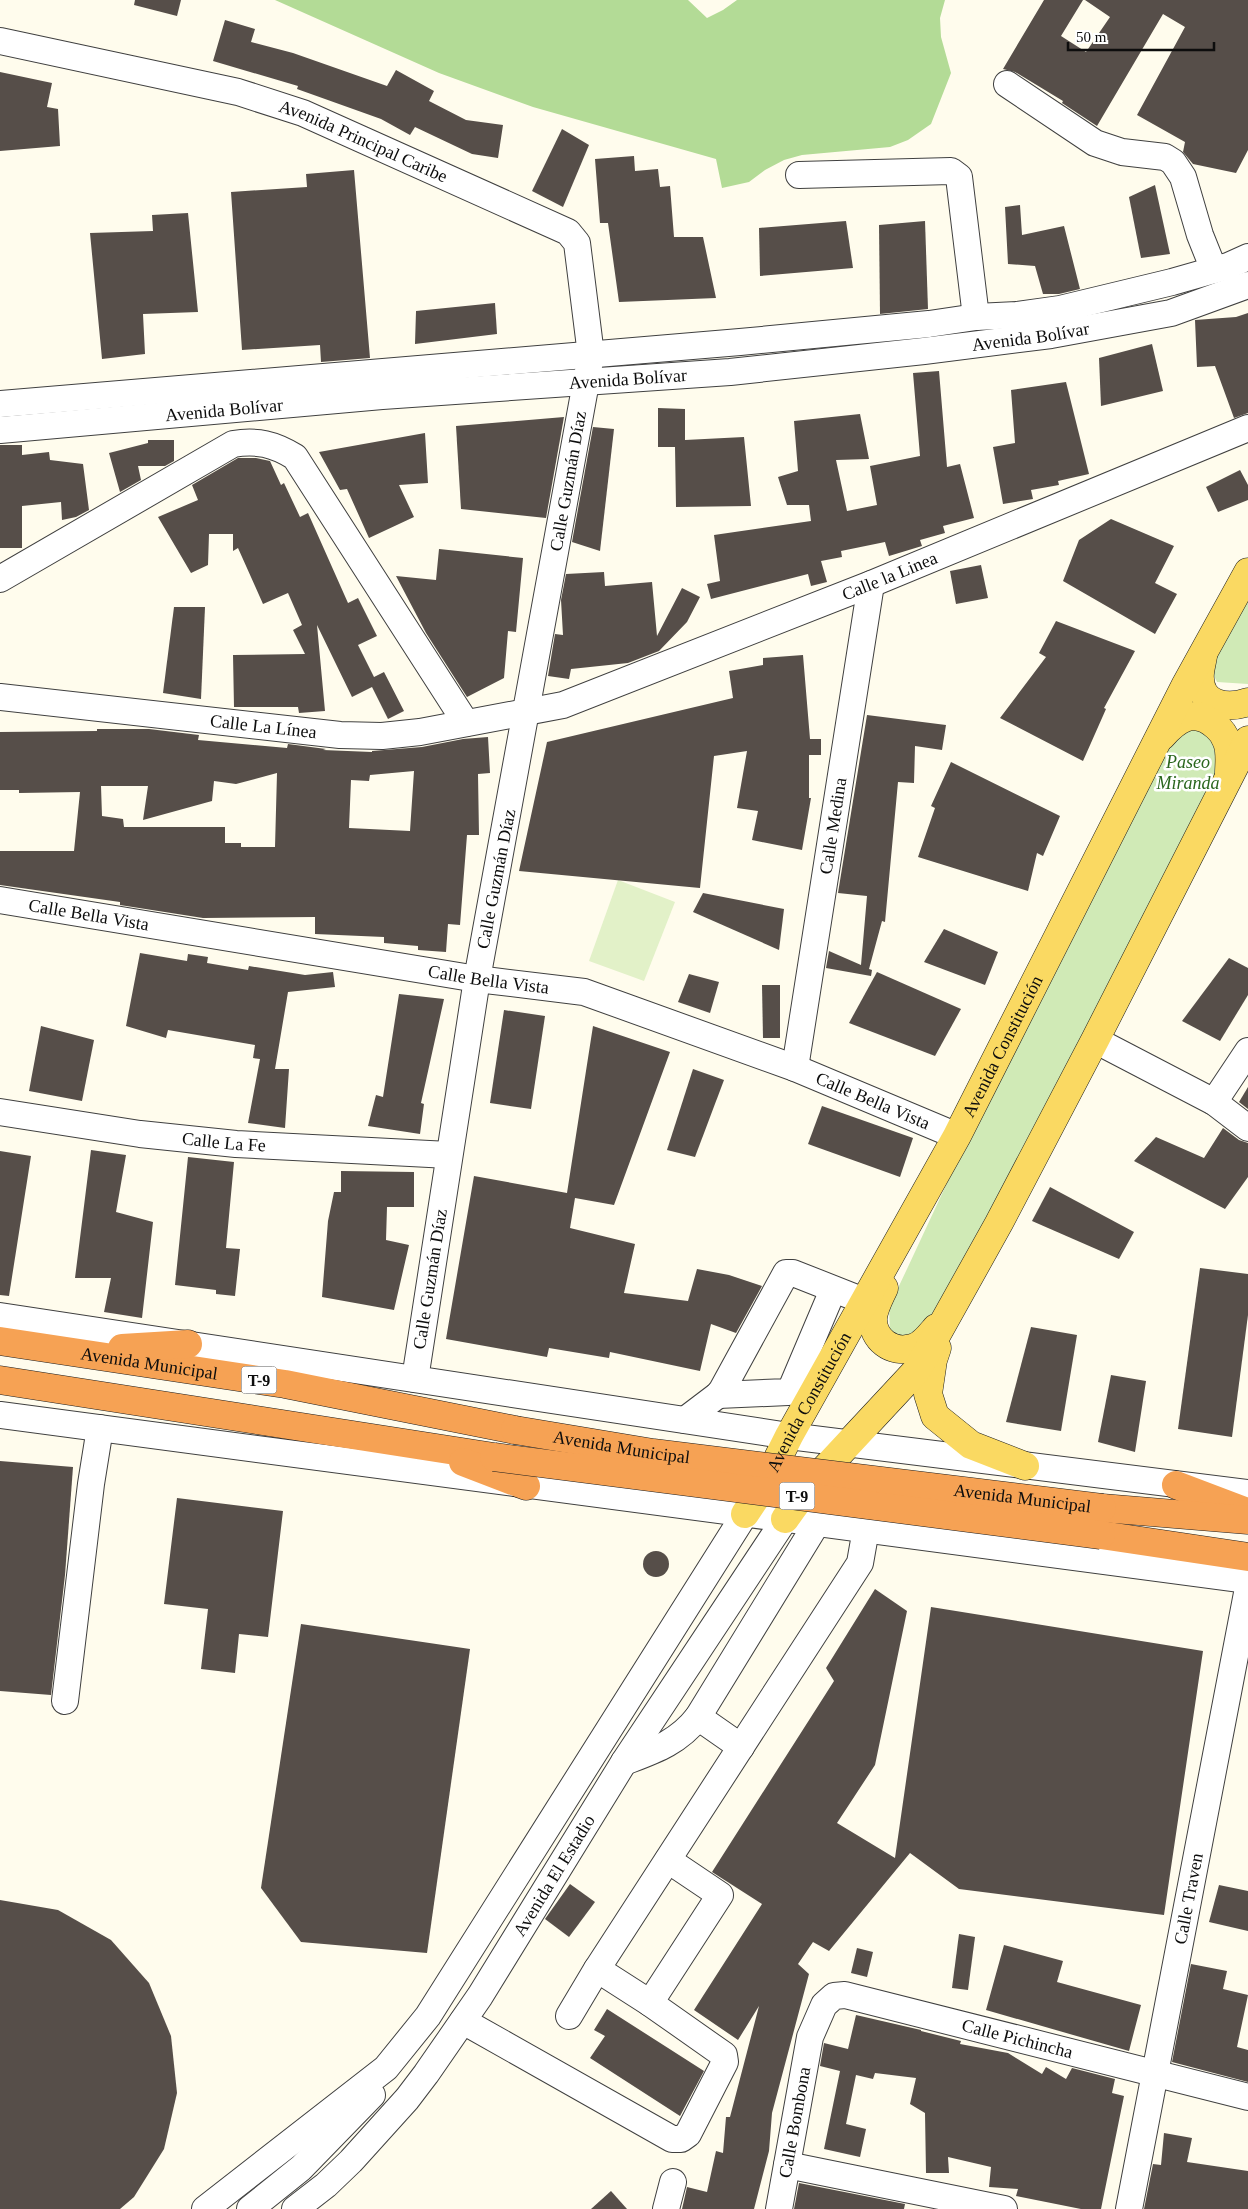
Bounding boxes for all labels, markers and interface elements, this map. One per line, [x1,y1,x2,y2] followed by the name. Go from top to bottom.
[1068,20,1214,52] scale bar
[1076,29,1107,45] text: 50 m
[277,96,450,187] street label: Avenida Principal Caribe
[971,318,1091,355] street label: Avenida Bolívar
[568,365,688,393] street label: Avenida Bolívar
[164,395,284,425] street label: Avenida Bolívar
[546,409,590,553] street label: Calle Guzmán Díaz
[839,548,940,604] street label: Calle la Linea
[209,711,318,742] street label: Calle La Línea
[1156,752,1220,793] park label: Paseo Miranda
[816,776,850,876] street label: Calle Medina
[473,807,519,951] street label: Calle Guzmán Díaz
[27,895,150,935] street label: Calle Bella Vista
[427,961,550,998] street label: Calle Bella Vista
[958,972,1047,1121] street label: Avenida Constitución
[813,1068,933,1133] street label: Calle Bella Vista
[181,1128,266,1156] street label: Calle La Fe
[409,1207,451,1351] street label: Calle Guzmán Díaz
[763,1329,855,1475] street label: Avenida Constitución
[79,1343,219,1384] street label: Avenida Municipal
[242,1366,276,1394] road number: T-9
[552,1427,691,1467] street label: Avenida Municipal
[953,1480,1092,1517] street label: Avenida Municipal
[780,1482,814,1510] road number: T-9
[509,1811,599,1940] street label: Avenida El Estadio
[1170,1851,1207,1946] street label: Calle Traven
[960,2015,1075,2062] street label: Calle Pichincha
[775,2065,814,2180] street label: Calle Bombona

